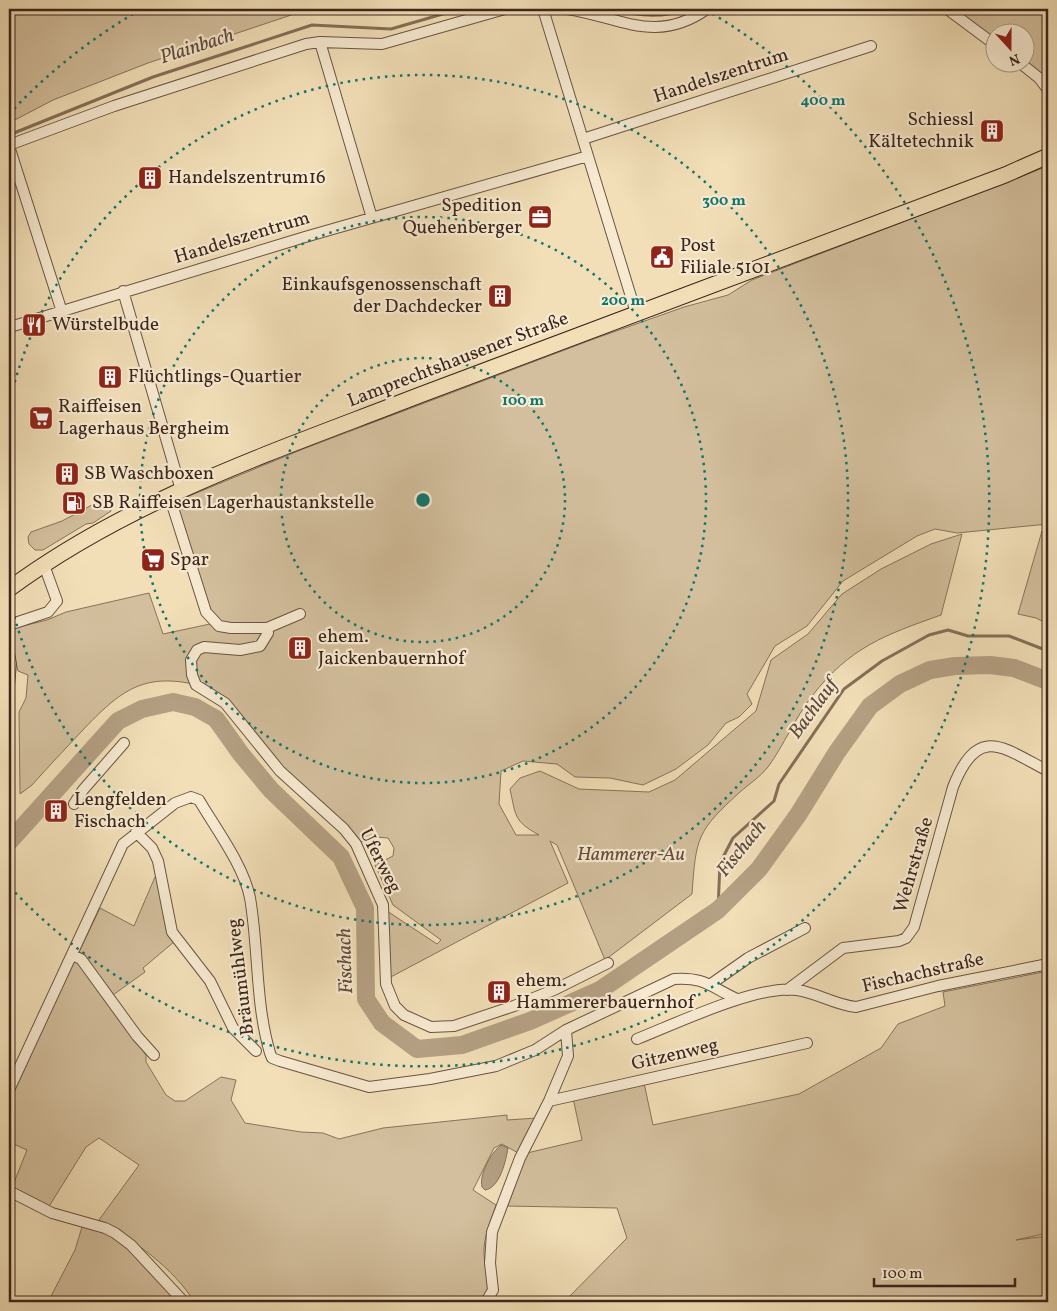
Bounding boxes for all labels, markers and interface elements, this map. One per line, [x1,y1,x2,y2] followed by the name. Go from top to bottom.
[156,22,238,72] water label: Plainbach
[984,22,1034,72] north arrow
[650,42,792,110] street label: Handelszentrum
[1006,48,1022,69] text: N
[801,91,846,112] text: 400 m
[868,107,974,155] place label: Schiessl Kältetechnik
[979,118,1005,144] building icon: Schiessl Kältetechnik
[137,165,163,191] building icon: Handelszentrum16
[168,165,326,191] place label: Handelszentrum16
[702,191,746,212] text: 300 m
[403,193,522,241] place label: Spedition Quehenberger
[527,204,553,230] office icon: Spedition Quehenberger
[171,205,313,271] street label: Handelszentrum
[680,233,770,281] place label: Post Filiale 5101
[649,244,675,270] public building icon: Post Filiale 5101
[282,272,482,320] place label: Einkaufsgenossenschaft der Dachdecker
[487,283,513,309] building icon: Einkaufsgenossenschaft der Dachdecker
[601,291,645,312] text: 200 m
[344,306,572,414] street label: Lamprechtshausener Straße
[21,312,47,338] restaurant icon: Würstelbude
[52,312,159,338] place label: Würstelbude
[97,364,123,390] building icon: Flüchtlings-Quartier
[128,364,301,390] place label: Flüchtlings-Quartier
[502,391,545,412] text: 100 m
[58,394,230,442] place label: Raiffeisen Lagerhaus Bergheim
[28,405,54,431] supermarket icon: Raiffeisen Lagerhaus Bergheim
[54,461,80,487] building icon: SB Waschboxen
[84,461,214,487] place label: SB Waschboxen
[61,490,87,516] fuel station icon: SB Raiffeisen Lagerhaustankstelle
[92,490,374,516] place label: SB Raiffeisen Lagerhaustankstelle
[414,491,432,509] centre of rings
[140,547,166,573] supermarket icon: Spar
[170,547,209,573] place label: Spar
[318,624,466,672] place label: ehem. Jaickenbauernhof
[287,635,313,661] building icon: ehem. Jaickenbauernhof
[782,670,848,745] water label: Bachlauf
[74,787,167,835] place label: Lengfelden Fischach
[43,798,69,824] building icon: Lengfelden Fischach
[888,814,940,916] street label: Wehrstraße
[710,815,774,883] water label: Fischach
[353,824,407,898] street label: Uferweg
[577,842,685,868] park label: Hammerer-Au
[221,917,261,1037] street label: Bräumühlweg
[331,927,361,994] water label: Fischach
[859,946,987,1000] street label: Fischachstraße
[516,968,696,1016] place label: ehem. Hammererbauernhof
[486,979,512,1005] building icon: ehem. Hammererbauernhof
[629,1032,721,1078] street label: Gitzenweg
[874,1256,1016,1288] scale bar
[882,1264,922,1285] text: 100 m

